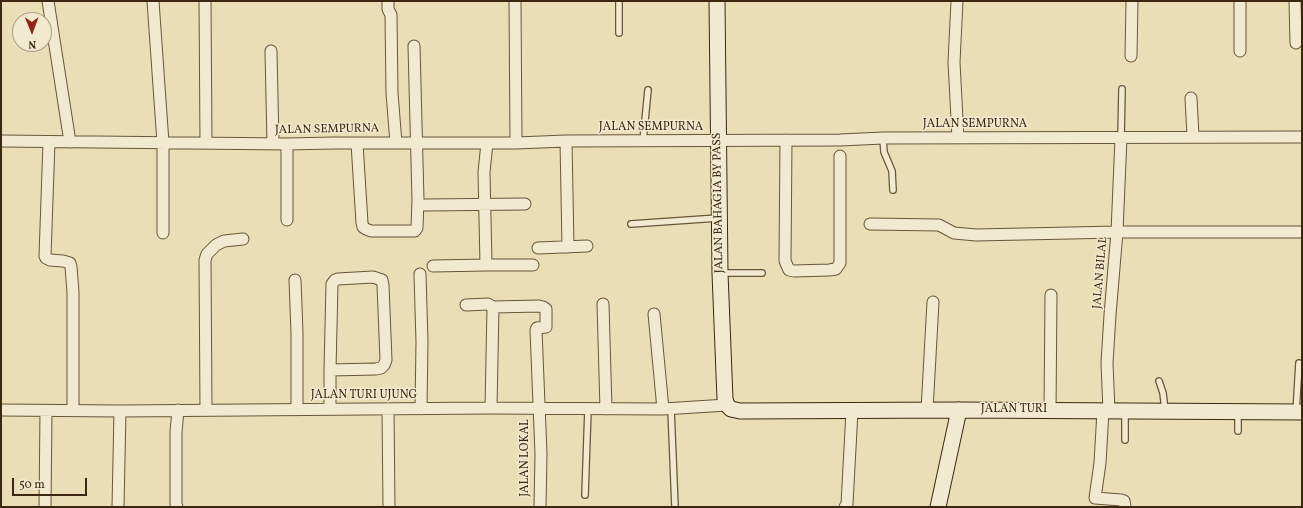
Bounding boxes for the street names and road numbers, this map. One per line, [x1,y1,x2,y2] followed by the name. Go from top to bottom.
[923,118,1027,132] street label: JALAN SEMPURNA
[599,121,703,135] street label: JALAN SEMPURNA
[275,122,379,138] street label: JALAN SEMPURNA
[711,133,727,273] street label: JALAN BAHAGIA BY PASS
[1091,236,1111,310] street label: JALAN BILAL
[311,389,417,403] street label: JALAN TURI UJUNG
[981,403,1047,417] street label: JALAN TURI
[519,419,533,497] street label: JALAN LOKAL

